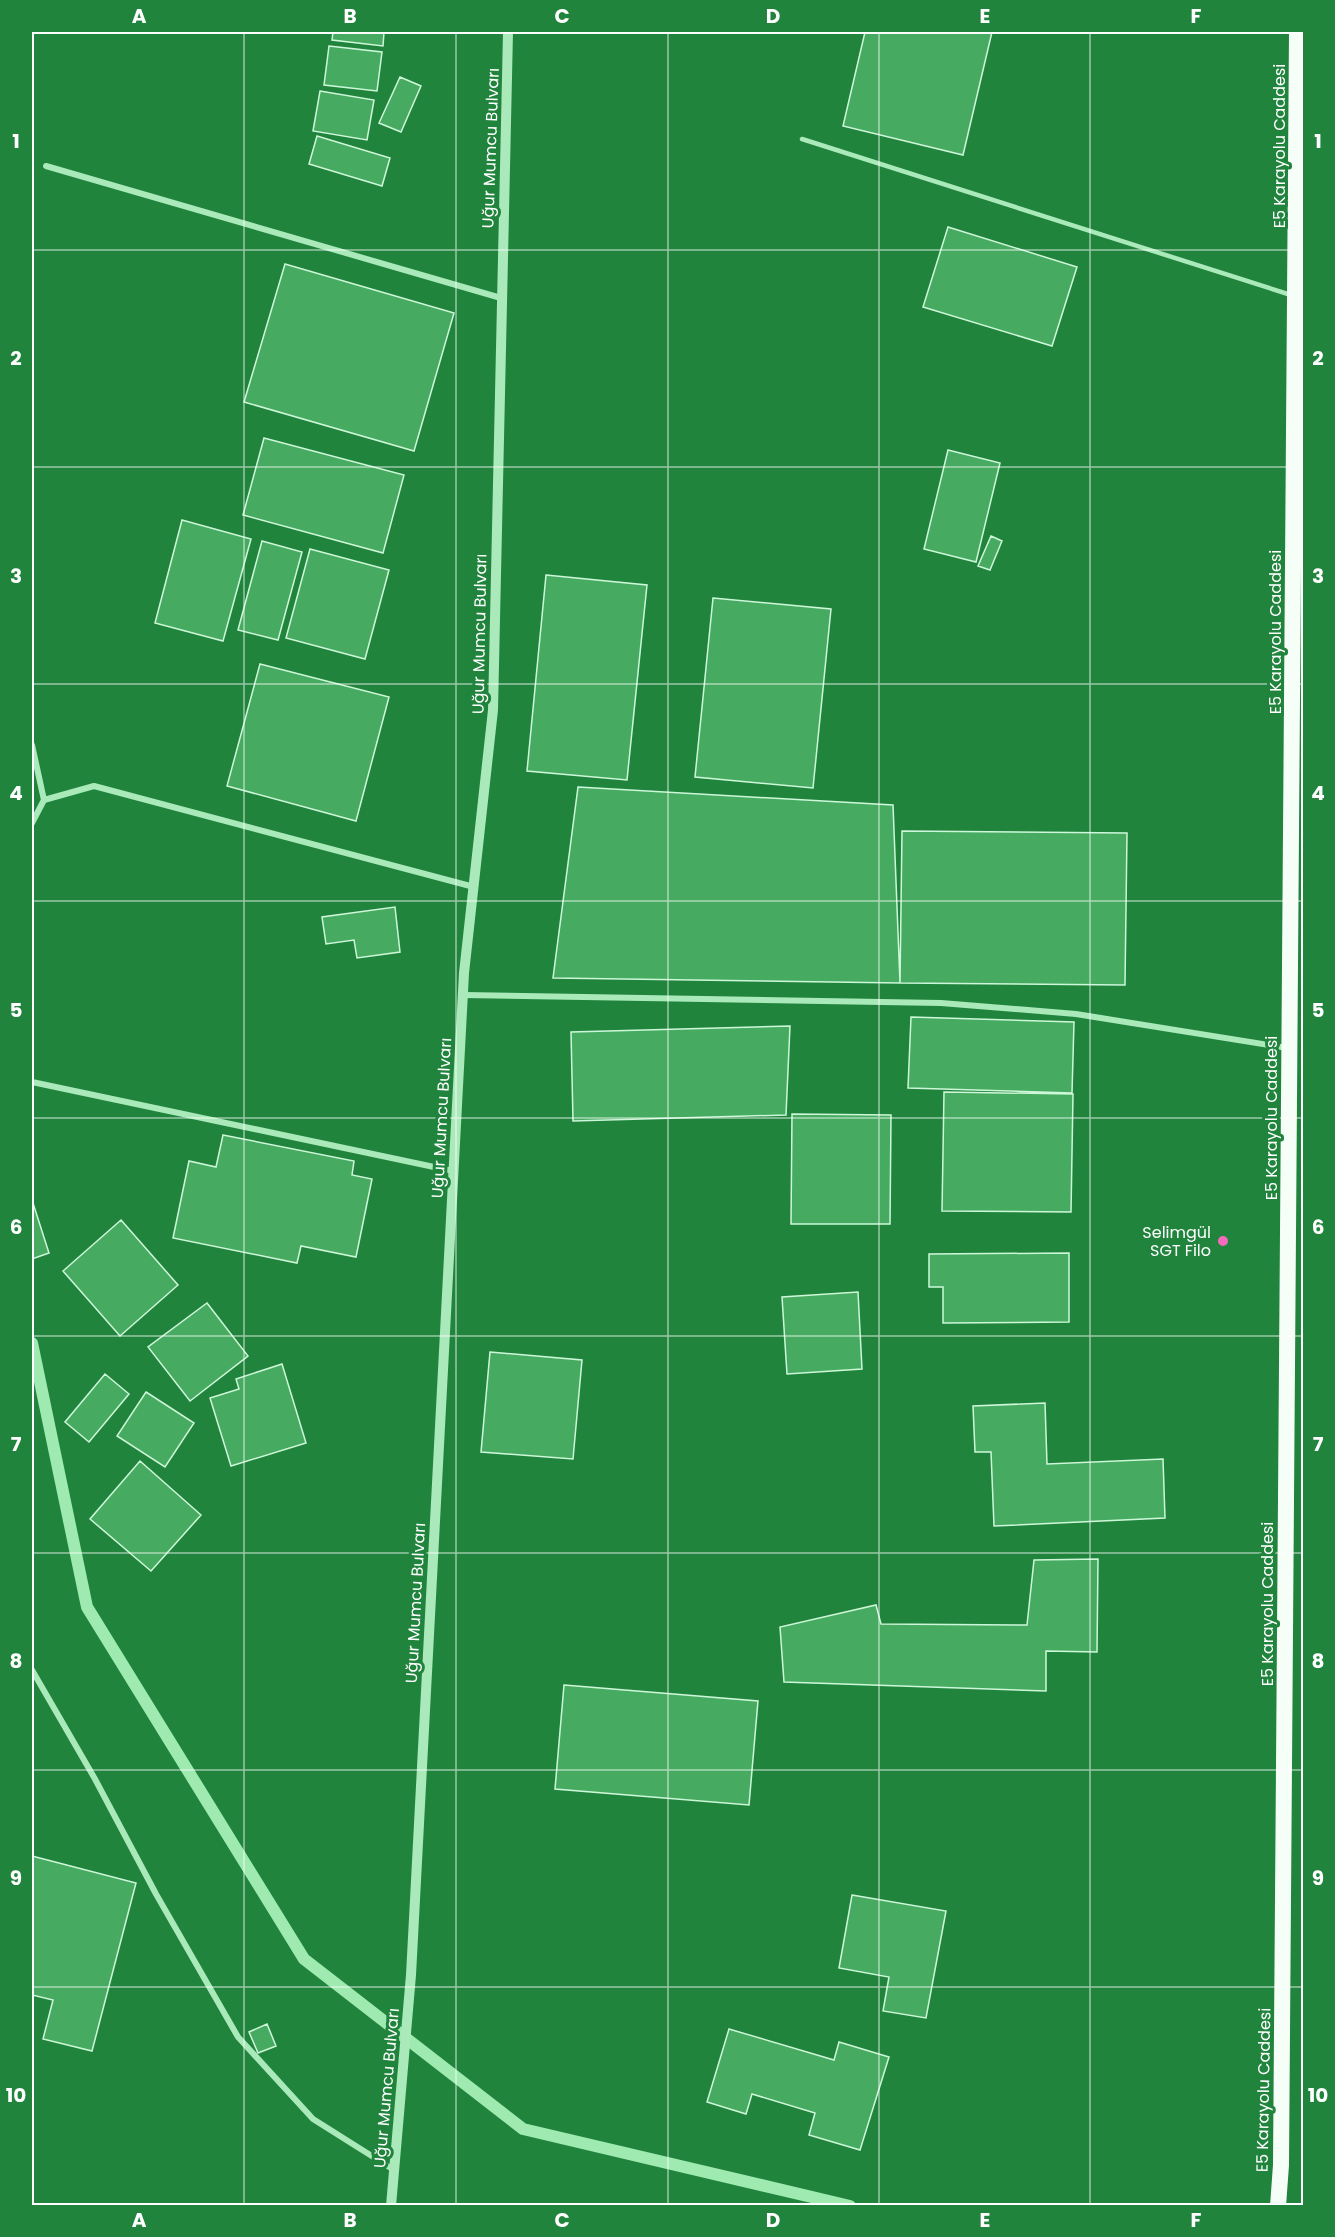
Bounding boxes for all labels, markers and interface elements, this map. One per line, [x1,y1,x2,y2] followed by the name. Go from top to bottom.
[132,2,147,30] text: A
[343,2,357,30] text: B
[554,2,570,30] text: C
[766,2,780,30] text: D
[980,2,990,30] text: E
[1191,2,1202,30] text: F
[1268,64,1291,228] street label: E5 Karayolu Caddesi
[476,67,505,229] street label: Uğur Mumcu Bulvarı
[12,127,20,155] text: 1
[1314,127,1322,155] text: 1
[10,344,22,372] text: 2
[1312,344,1324,372] text: 2
[1264,550,1287,714] street label: E5 Karayolu Caddesi
[467,554,492,714] street label: Uğur Mumcu Bulvarı
[10,562,22,590] text: 3
[1312,562,1324,590] text: 3
[9,779,23,807] text: 4
[1311,779,1325,807] text: 4
[10,996,23,1024] text: 5
[1312,996,1325,1024] text: 5
[1260,1036,1283,1200] street label: E5 Karayolu Caddesi
[426,1037,457,1199] street label: Uğur Mumcu Bulvarı
[10,1213,22,1241] text: 6
[1312,1213,1324,1241] text: 6
[1142,1221,1211,1262] place label: Selimgül SGT Filo
[1216,1234,1230,1248] marker: Selimgül SGT Filo
[11,1430,22,1458] text: 7
[1313,1430,1324,1458] text: 7
[400,1522,431,1684] street label: Uğur Mumcu Bulvarı
[1256,1522,1279,1686] street label: E5 Karayolu Caddesi
[10,1647,22,1675] text: 8
[1312,1647,1324,1675] text: 8
[10,1864,22,1892] text: 9
[1312,1864,1324,1892] text: 9
[368,2007,405,2169] street label: Uğur Mumcu Bulvarı
[1251,2008,1276,2172] street label: E5 Karayolu Caddesi
[6,2081,26,2109] text: 10
[1308,2081,1328,2109] text: 10
[132,2206,147,2234] text: A
[343,2206,357,2234] text: B
[554,2206,570,2234] text: C
[766,2206,780,2234] text: D
[980,2206,990,2234] text: E
[1191,2206,1202,2234] text: F

